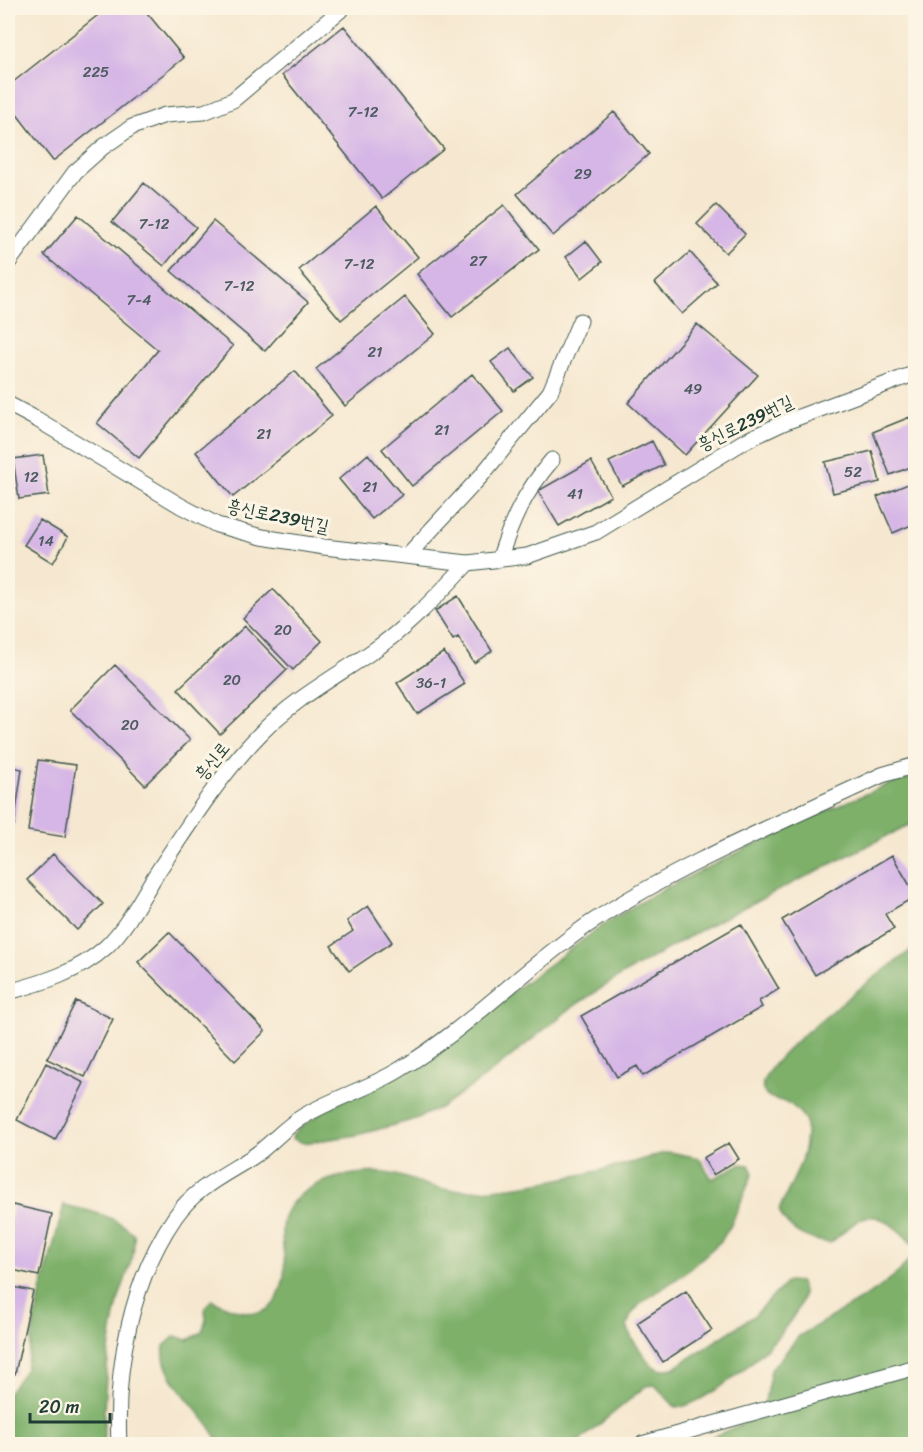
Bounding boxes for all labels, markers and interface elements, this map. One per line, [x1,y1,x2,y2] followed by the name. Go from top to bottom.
[83,59,109,85] house number: 225
[348,99,379,125] house number: 7-12
[574,161,592,187] house number: 29
[139,211,170,237] house number: 7-12
[469,248,488,274] house number: 27
[344,251,375,277] house number: 7-12
[224,273,255,299] house number: 7-12
[127,287,151,313] house number: 7-4
[367,339,383,365] house number: 21
[684,376,702,402] house number: 49
[691,386,799,460] street label: 흥신로239번길
[434,417,450,443] house number: 21
[256,421,272,447] house number: 21
[844,459,862,485] house number: 52
[23,464,39,490] house number: 12
[362,474,378,500] house number: 21
[567,481,583,507] house number: 41
[224,490,333,543] street label: 흥신로239번길
[38,528,54,554] house number: 14
[274,617,292,643] house number: 20
[223,667,241,693] house number: 20
[416,670,446,696] house number: 36-1
[121,712,139,738] house number: 20
[186,734,238,788] street label: 흥신로
[30,1386,110,1424] scale bar
[39,1391,79,1423] text: 20 m

